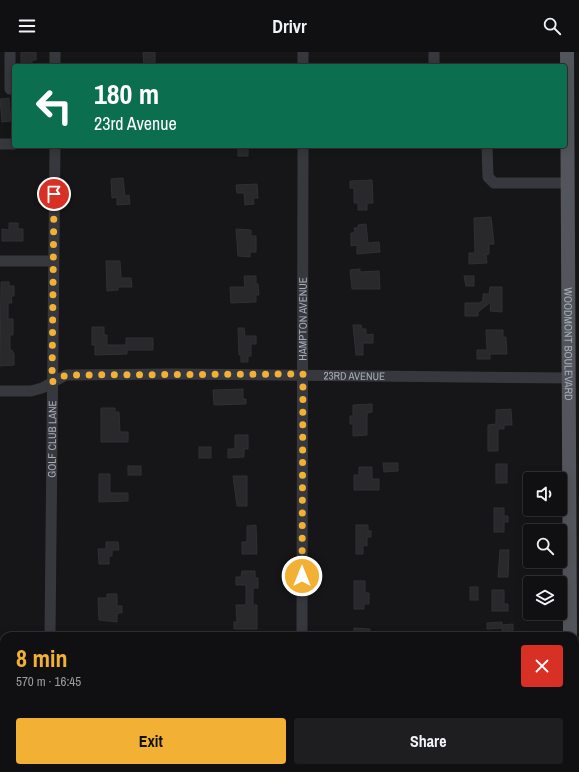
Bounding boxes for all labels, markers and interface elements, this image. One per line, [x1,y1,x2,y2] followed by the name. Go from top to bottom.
[272,14,307,39] text: Drivr
[16,15,38,37] icon: menu
[541,15,563,37] icon: search
[94,75,159,113] text: 180 m
[28,80,80,132] icon: left
[94,111,177,136] text: 23rd Avenue
[37,177,71,211] pin
[43,183,65,205] icon: arrive
[296,277,310,361] street label: HAMPTON AVENUE
[561,287,576,401] street label: WOODMONT BOULEVARD
[323,369,385,383] street label: 23RD AVENUE
[45,400,59,478] street label: GOLF CLUB LANE
[523,472,567,620] map controls
[523,472,567,516] button: sound
[523,524,567,568] button: search
[281,555,323,597] position arrow
[523,576,567,620] button: layers
[16,642,67,674] text: 8 min
[521,645,563,687] button: close
[16,673,81,690] text: 570 m · 16:45
[16,718,286,764] button: Exit
[294,718,563,764] button: Share

